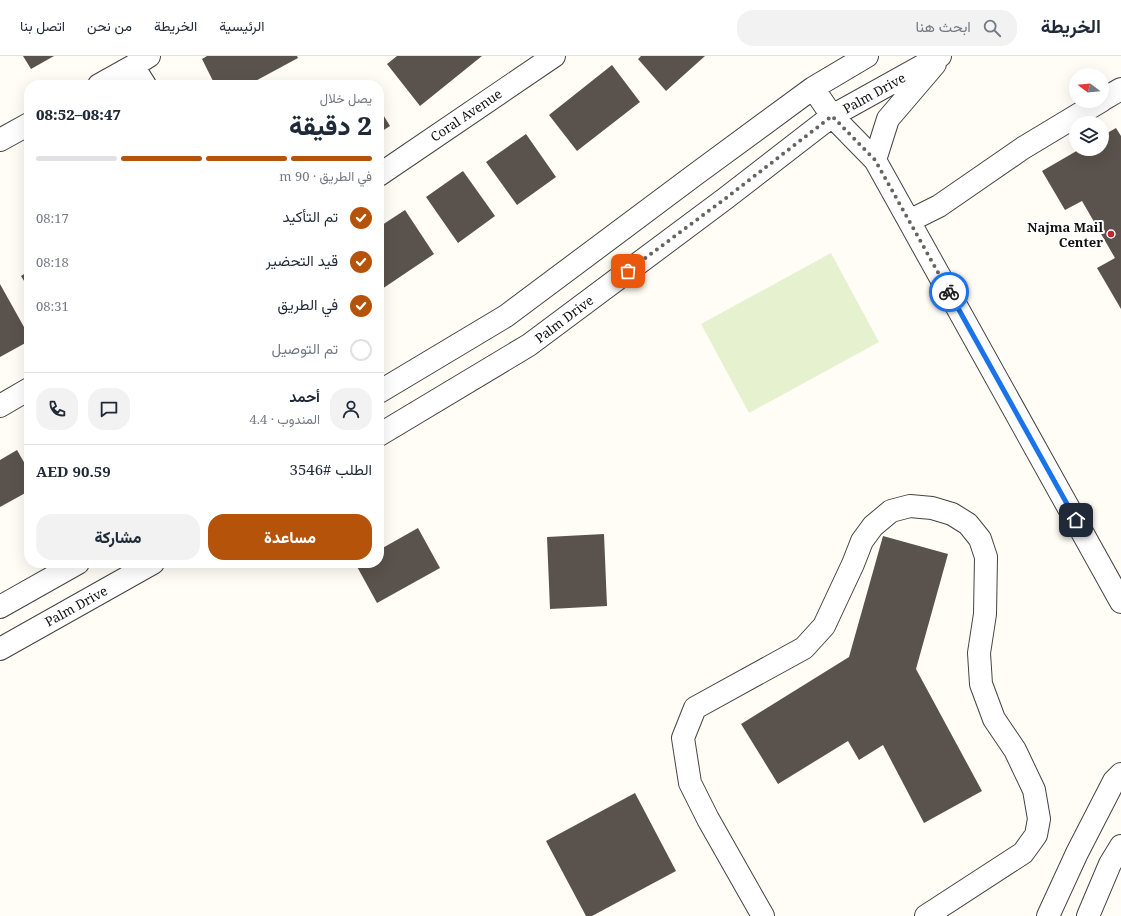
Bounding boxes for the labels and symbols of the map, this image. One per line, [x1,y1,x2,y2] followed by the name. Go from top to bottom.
[839,68,909,118] street label: Palm Drive
[1069,68,1109,108] north arrow
[427,84,505,146] street label: Coral Avenue
[1027,218,1103,251] place label: Najma Mail Center
[1106,229,1116,239] marker: Najma Mail Center
[611,254,645,288] pin
[929,272,969,312] courier
[531,291,597,347] street label: Palm Drive
[1059,503,1093,537] pin
[41,581,111,631] street label: Palm Drive

